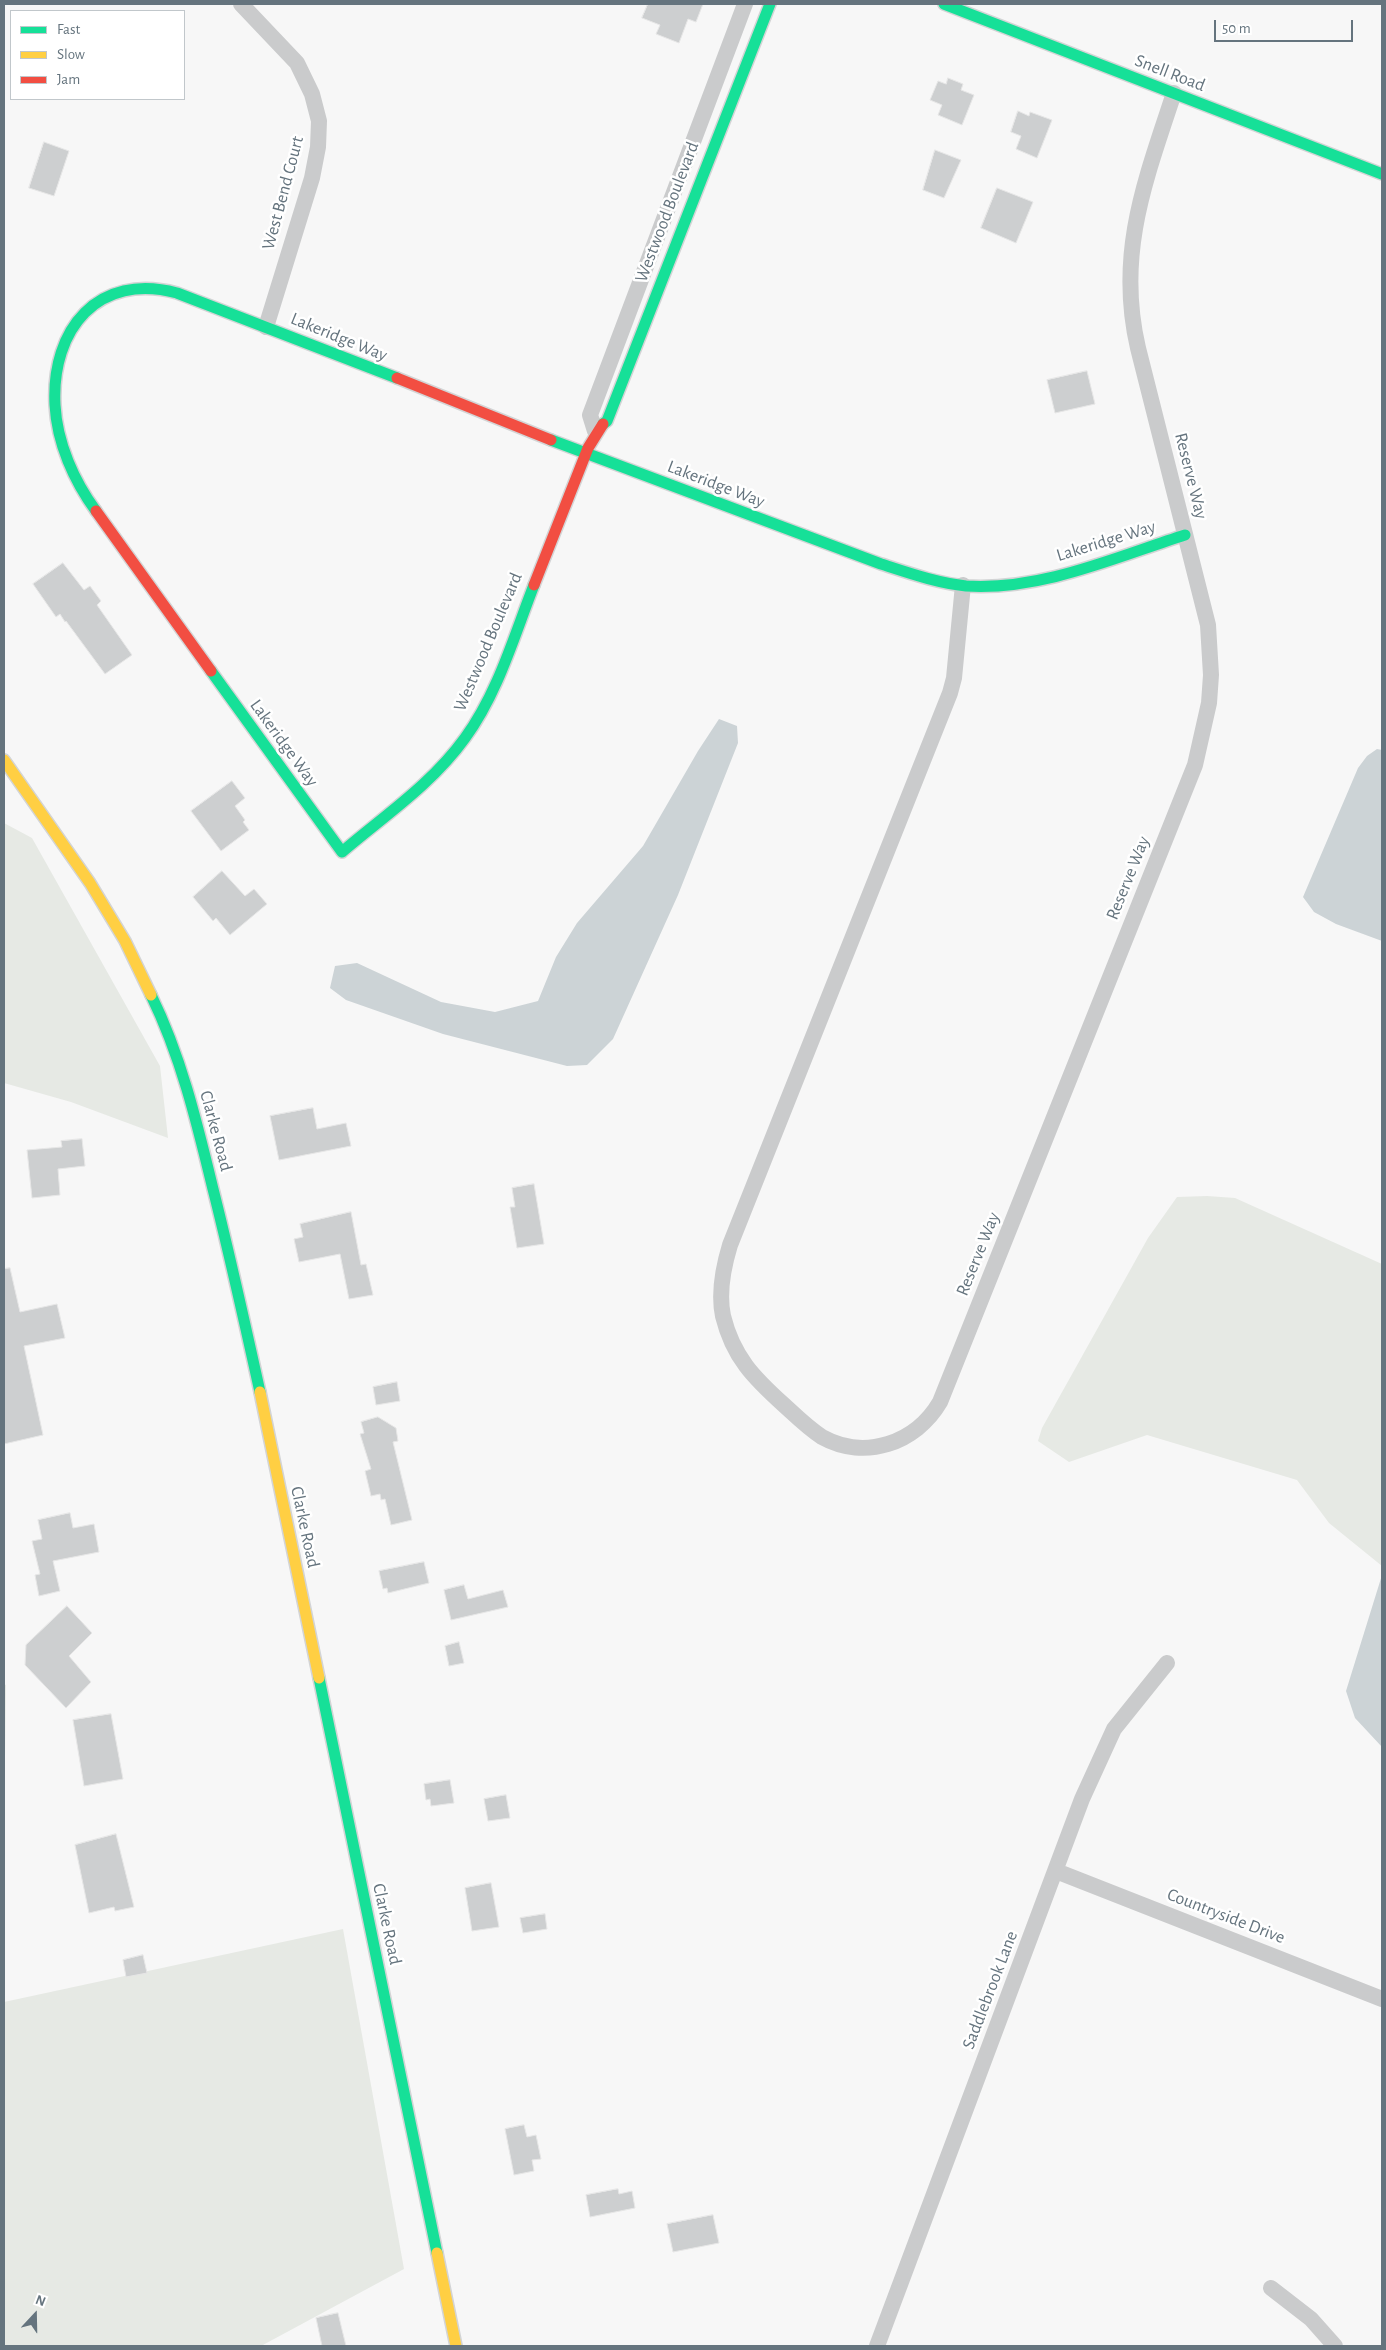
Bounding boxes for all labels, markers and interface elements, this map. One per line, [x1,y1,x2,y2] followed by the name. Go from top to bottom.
[10,10,185,100] legend
[1216,10,1355,42] scale bar
[1222,21,1251,36] text: 50 m
[57,22,80,37] text: Fast
[57,47,85,62] text: Slow
[1132,50,1208,96] street label: Snell Road
[57,72,80,87] text: Jam
[257,134,309,252] street label: West Bend Court
[630,139,704,285] street label: Westwood Boulevard
[287,308,391,366] street label: Lakeridge Way
[1170,431,1212,521] street label: Reserve Way
[664,456,768,512] street label: Lakeridge Way
[1054,516,1158,566] street label: Lakeridge Way
[449,569,527,715] street label: Westwood Boulevard
[245,695,323,791] street label: Lakeridge Way
[1101,833,1155,923] street label: Reserve Way
[195,1088,237,1174] street label: Clarke Road
[951,1209,1005,1299] street label: Reserve Way
[286,1484,324,1570] street label: Clarke Road
[368,1881,406,1967] street label: Clarke Road
[1164,1884,1288,1948] street label: Countryside Drive
[958,1928,1022,2052] street label: Saddlebrook Lane
[10,2290,60,2340] north arrow
[33,2293,47,2309] text: N

